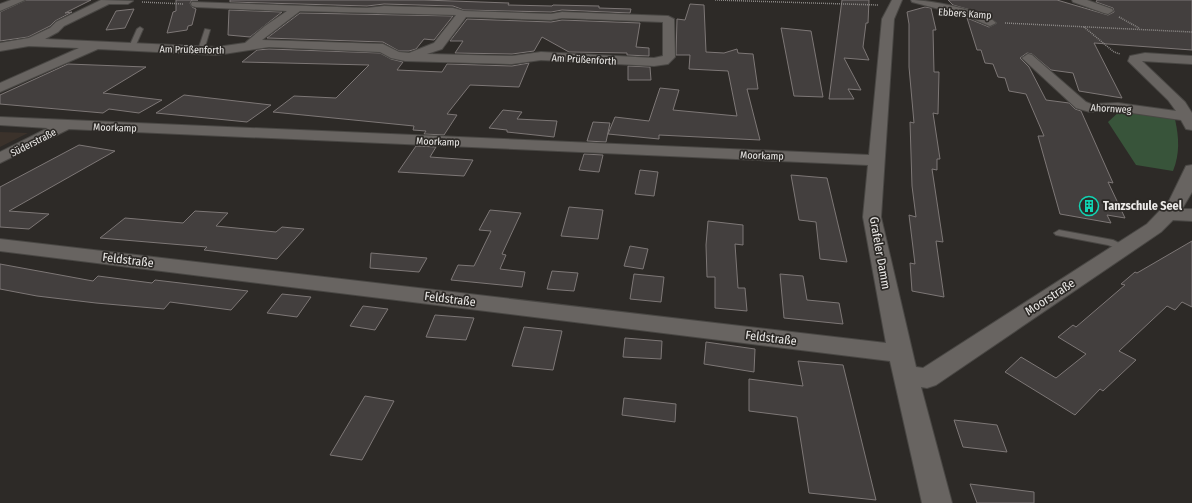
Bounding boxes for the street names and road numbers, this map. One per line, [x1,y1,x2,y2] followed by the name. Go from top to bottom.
[938,6,992,22] street label: Ebbers Kamp
[159,43,225,57] street label: Am Prüßenforth
[551,52,617,68] street label: Am Prüßenforth
[1090,102,1132,116] street label: Ahornweg
[93,121,137,135] street label: Moorkamp
[9,126,58,160] street label: Süderstraße
[416,135,460,149] street label: Moorkamp
[740,149,784,163] street label: Moorkamp
[867,216,893,290] street label: Grafeler Damm
[102,250,154,270] street label: Feldstraße
[1023,276,1077,318] street label: Moorstraße
[424,289,476,309] street label: Feldstraße
[745,328,797,348] street label: Feldstraße

